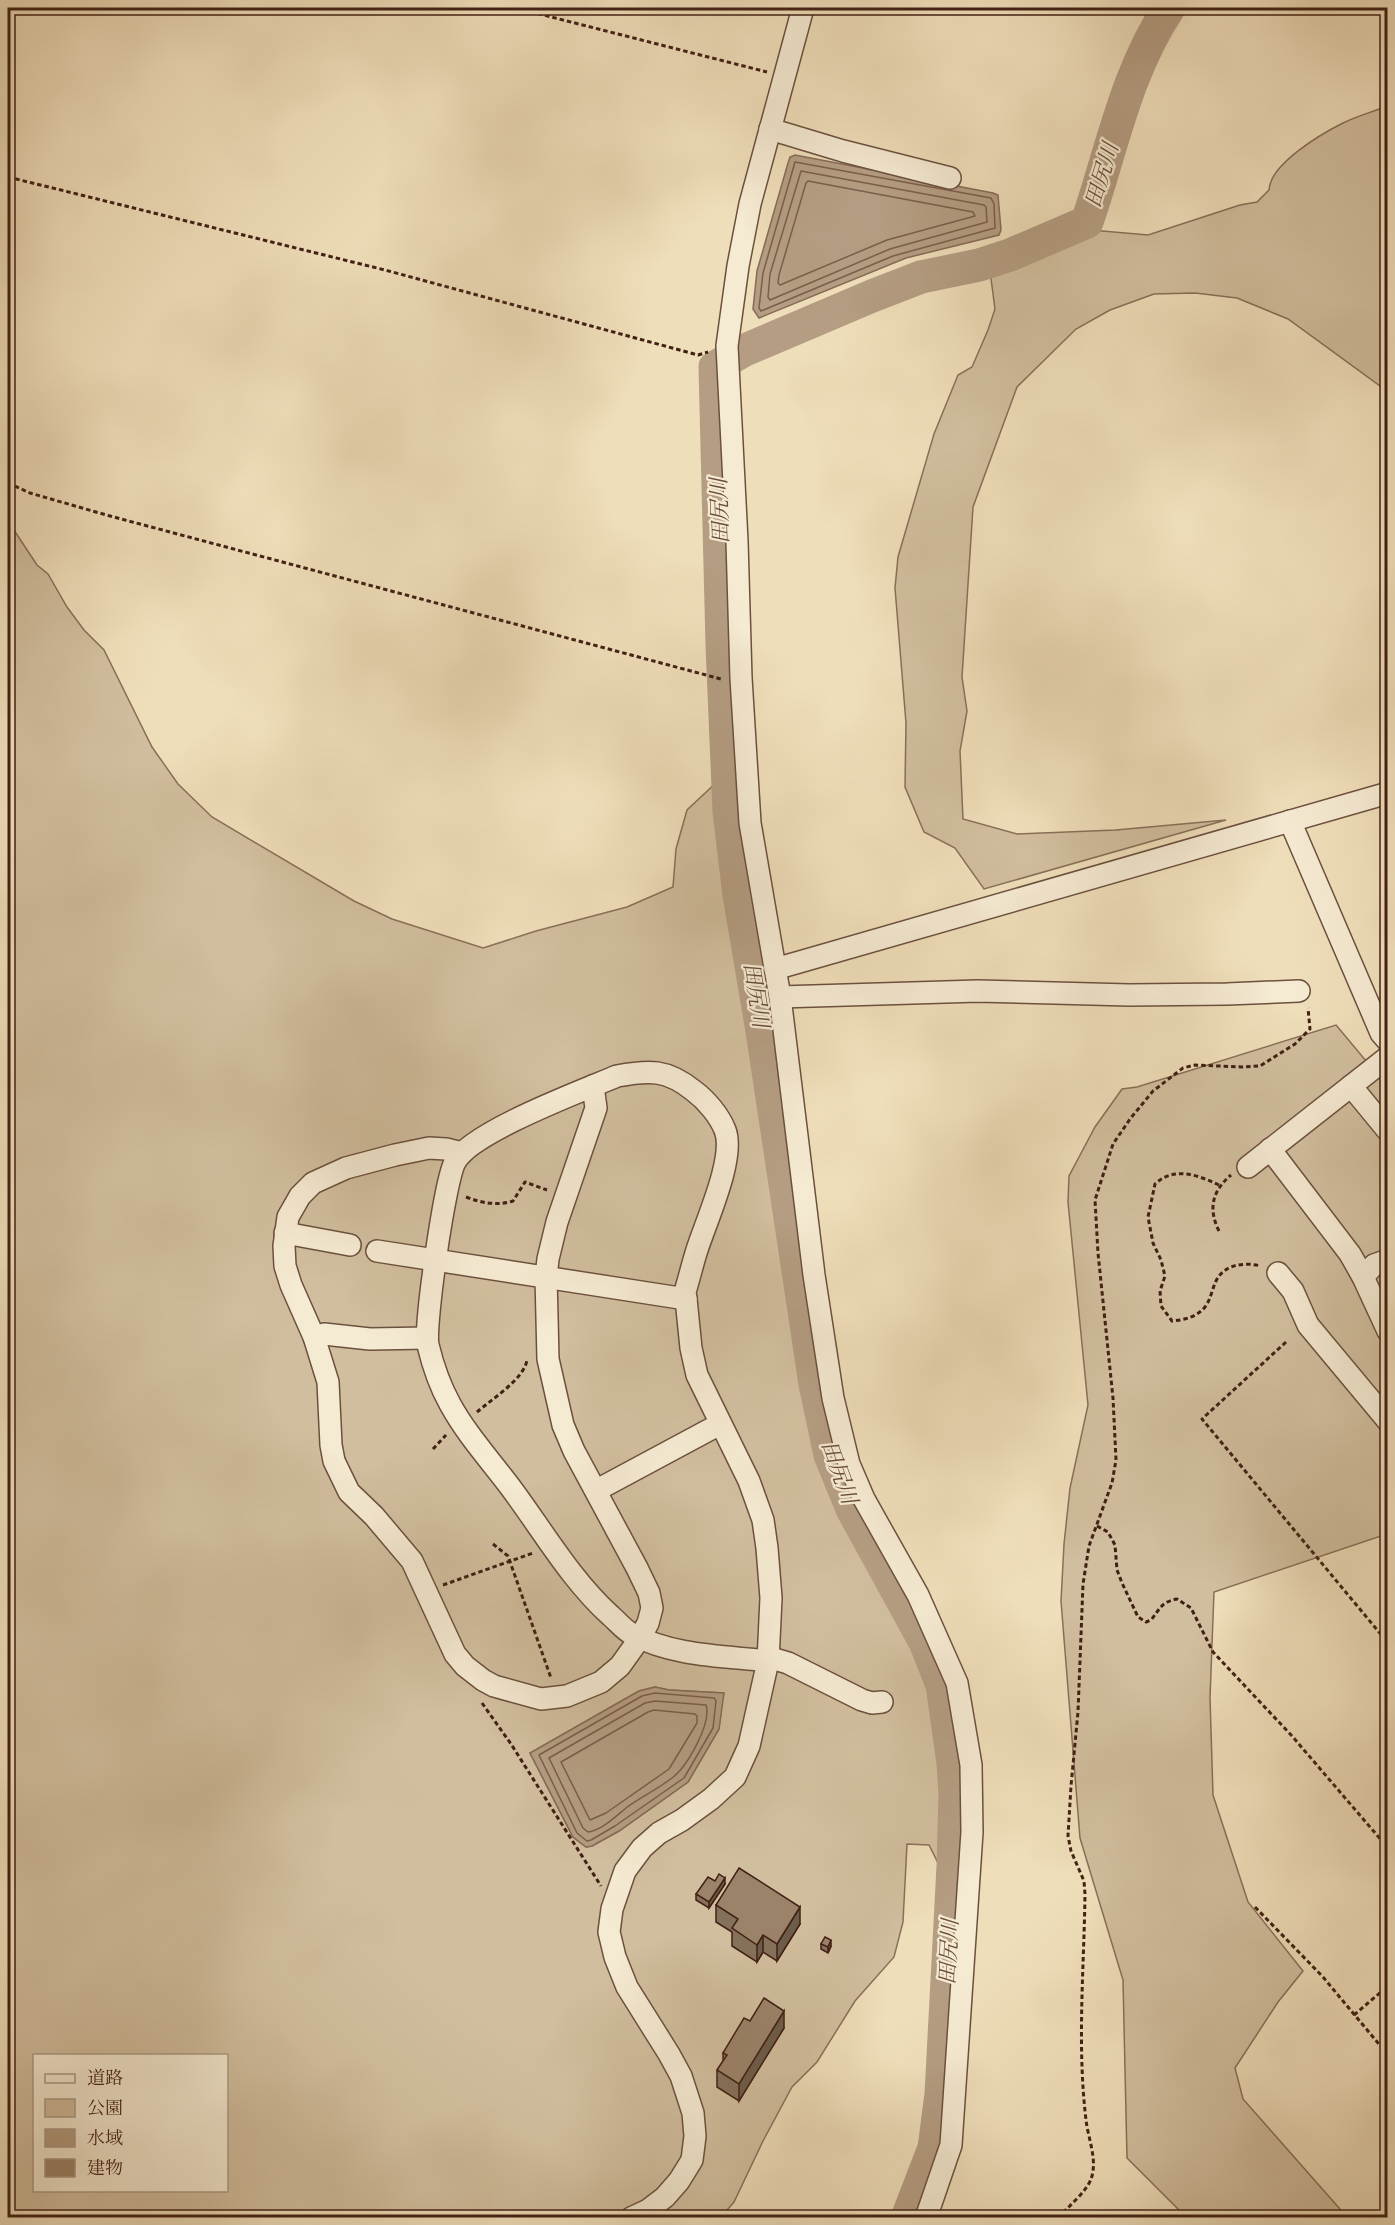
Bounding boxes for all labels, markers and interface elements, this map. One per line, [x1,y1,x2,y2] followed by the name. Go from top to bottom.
[1078,137,1126,211] water label: 田尻川
[704,476,735,544] water label: 田尻川
[737,960,776,1032] water label: 田尻川
[815,1436,865,1510] water label: 田尻川
[932,1916,965,1986] water label: 田尻川
[33,2054,228,2192] legend
[87,2066,123,2089] text: 道路
[87,2096,123,2119] text: 公園
[87,2126,123,2149] text: 水域
[87,2156,123,2179] text: 建物

